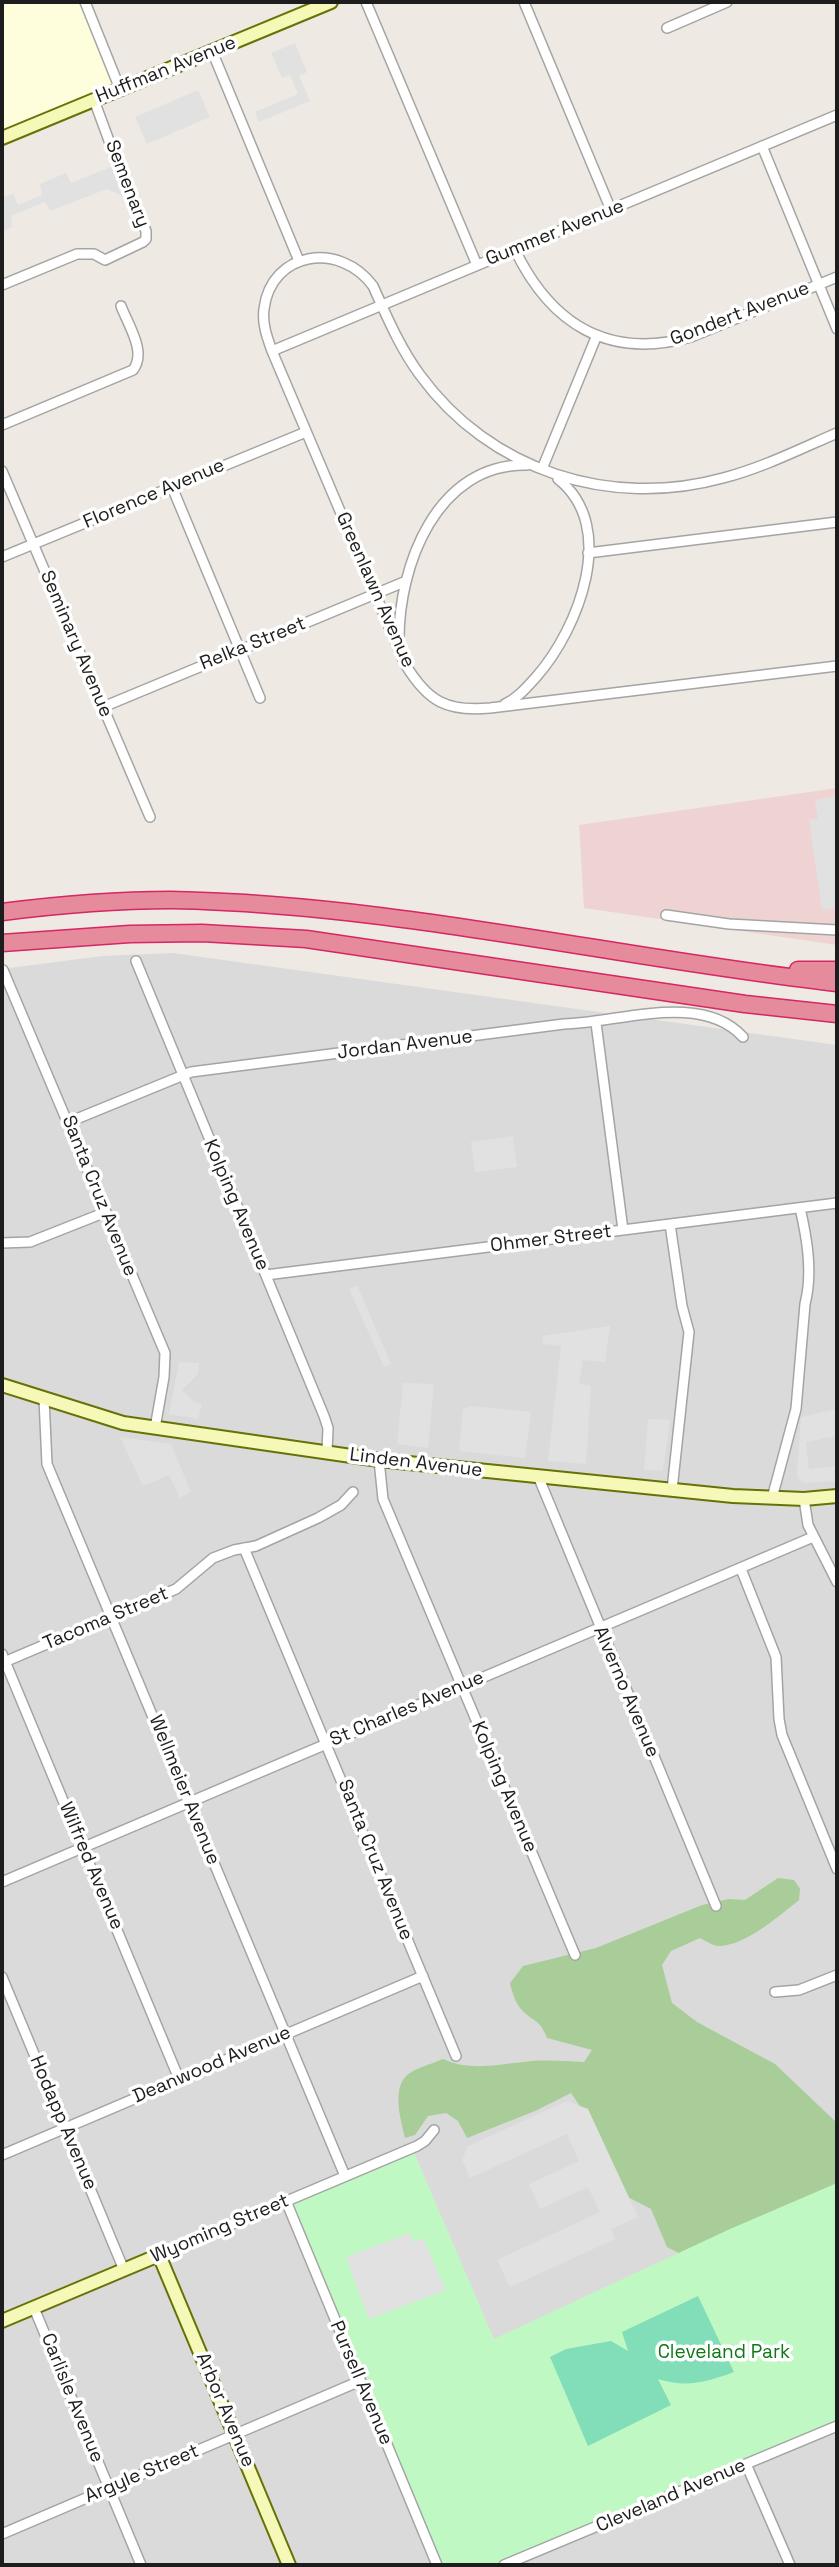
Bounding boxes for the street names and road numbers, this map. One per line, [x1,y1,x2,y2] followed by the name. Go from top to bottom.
[92,31,240,109] street label: Huffman Avenue
[100,137,154,231] street label: Semenary
[482,195,628,271] street label: Gummer Avenue
[667,277,813,351] street label: Gondert Avenue
[80,454,228,534] street label: Florence Avenue
[330,509,420,671] street label: Greenlawn Avenue
[35,567,117,721] street label: Seminary Avenue
[197,612,309,676] street label: Relka Street
[336,1025,474,1065] street label: Jordan Avenue
[56,1112,142,1280] street label: Santa Cruz Avenue
[198,1136,274,1274] street label: Kolping Avenue
[489,1220,613,1258] street label: Ohmer Street
[348,1444,484,1482] street label: Linden Avenue
[40,1582,172,1656] street label: Tacoma Street
[588,1623,664,1761] street label: Alverno Avenue
[327,1666,487,1752] street label: St Charles Avenue
[144,1712,224,1868] street label: Wellmeier Avenue
[466,1718,542,1856] street label: Kolping Avenue
[332,1776,418,1944] street label: Santa Cruz Avenue
[54,1799,128,1933] street label: Wilfred Avenue
[130,2021,294,2109] street label: Deanwood Avenue
[24,2052,102,2194] street label: Hodapp Avenue
[148,2190,292,2268] street label: Wyoming Street
[325,2318,397,2448] street label: Pursell Avenue
[36,2330,108,2466] street label: Carlisle Avenue
[191,2349,259,2471] street label: Arbor Avenue
[82,2440,202,2508] street label: Argyle Street
[593,2454,749,2538] street label: Cleveland Avenue

